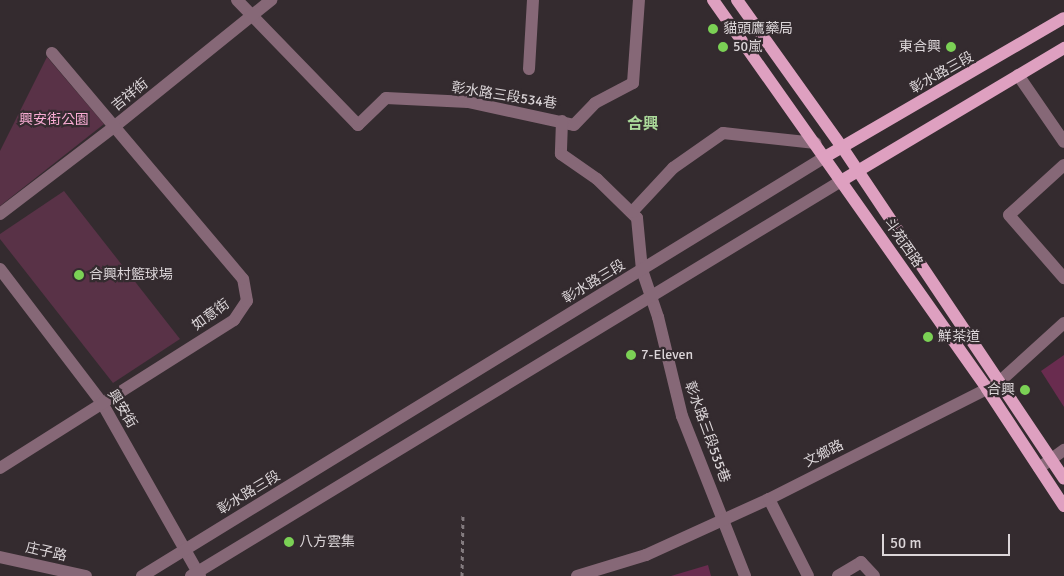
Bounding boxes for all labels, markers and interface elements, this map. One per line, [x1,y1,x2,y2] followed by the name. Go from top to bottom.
[723,21,793,37] place label: 貓頭鷹藥局
[707,23,719,35] marker: 貓頭鷹藥局
[733,39,762,55] place label: 50嵐
[899,39,941,55] place label: 東合興
[717,41,729,53] marker: 50嵐
[945,41,957,53] marker: 東合興
[907,49,977,97] street label: 彰水路三段
[108,75,152,115] street label: 吉祥街
[450,79,558,113] street label: 彰水路三段534巷
[19,112,89,128] park label: 興安街公園
[627,114,659,134] district label: 合興
[880,215,926,271] street label: 斗苑西路
[560,257,628,307] street label: 彰水路三段
[89,267,173,283] place label: 合興村籃球場
[73,269,85,281] marker: 合興村籃球場
[189,296,233,334] street label: 如意街
[938,329,980,345] place label: 鮮茶道
[922,331,934,343] marker: 鮮茶道
[641,347,693,363] place label: 7-Eleven
[625,349,637,361] marker: 7-Eleven
[681,379,733,485] street label: 彰水路三段535巷
[987,382,1015,398] place label: 合興
[1019,384,1031,396] marker: 合興
[104,387,140,431] street label: 興安街
[801,437,847,471] street label: 文鄉路
[215,468,283,518] street label: 彰水路三段
[884,524,1012,556] scale bar
[299,534,355,550] place label: 八方雲集
[890,534,921,552] text: 50 m
[283,536,295,548] marker: 八方雲集
[24,539,68,565] street label: 庄子路

